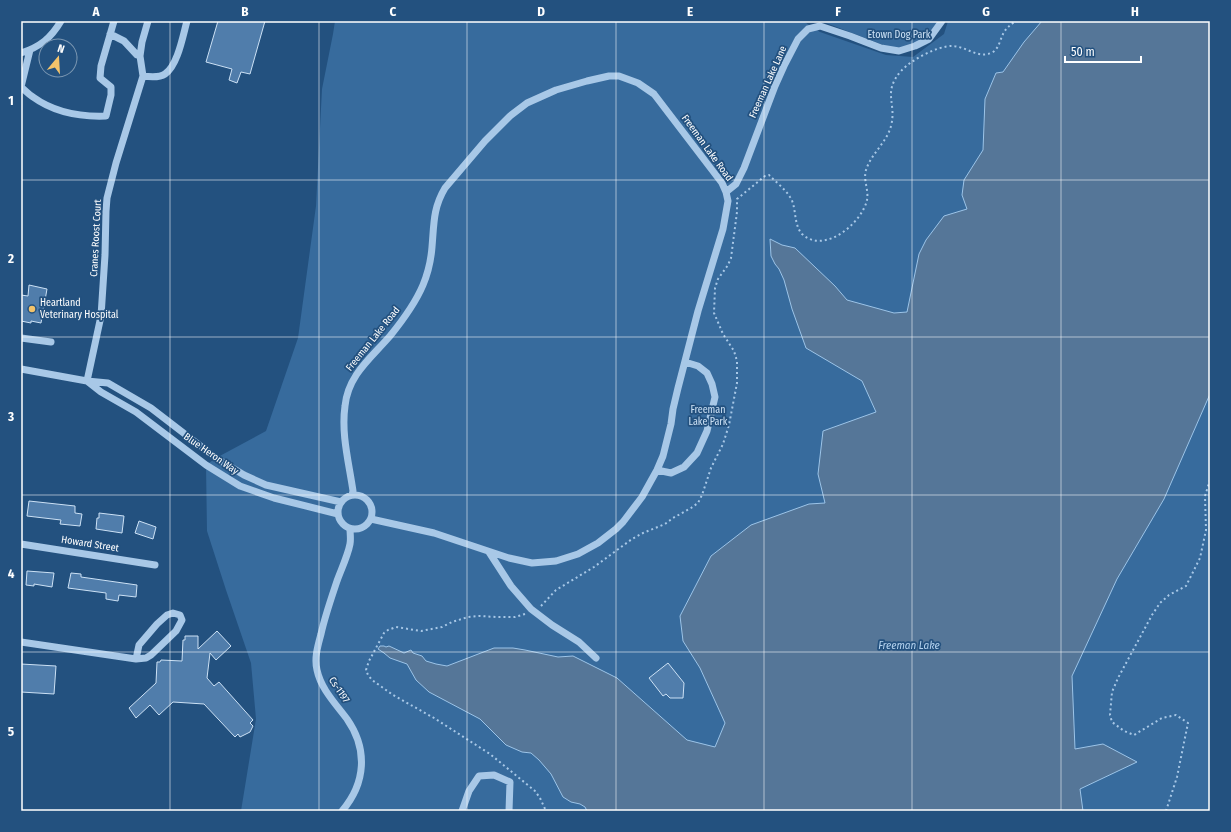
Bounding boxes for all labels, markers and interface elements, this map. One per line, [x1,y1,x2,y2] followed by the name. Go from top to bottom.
[91,4,100,19] text: A
[241,4,249,19] text: B
[390,4,397,19] text: C
[537,4,545,19] text: D
[687,4,693,19] text: E
[835,4,841,19] text: F
[982,4,990,19] text: G
[1131,4,1139,19] text: H
[868,29,931,41] park label: Etown Dog Park
[38,38,78,78] north arrow
[1065,38,1141,64] scale bar
[56,42,66,56] text: N
[747,44,789,120] street label: Freeman Lake Lane
[1071,45,1095,59] text: 50 m
[8,93,14,108] text: 1
[679,112,735,184] street label: Freeman Lake Road
[88,198,104,277] street label: Cranes Roost Court
[7,251,14,266] text: 2
[40,297,119,321] place label: Heartland Veterinary Hospital
[27,304,37,314] marker: Heartland Veterinary Hospital
[343,304,403,374] street label: Freeman Lake Road
[689,404,728,428] park label: Freeman Lake Park
[7,409,14,424] text: 3
[181,431,241,478] street label: Blue Heron Way
[60,534,120,555] street label: Howard Street
[8,566,15,581] text: 4
[878,639,940,652] water label: Freeman Lake
[326,675,352,705] street label: Cs-1197
[8,724,14,739] text: 5

